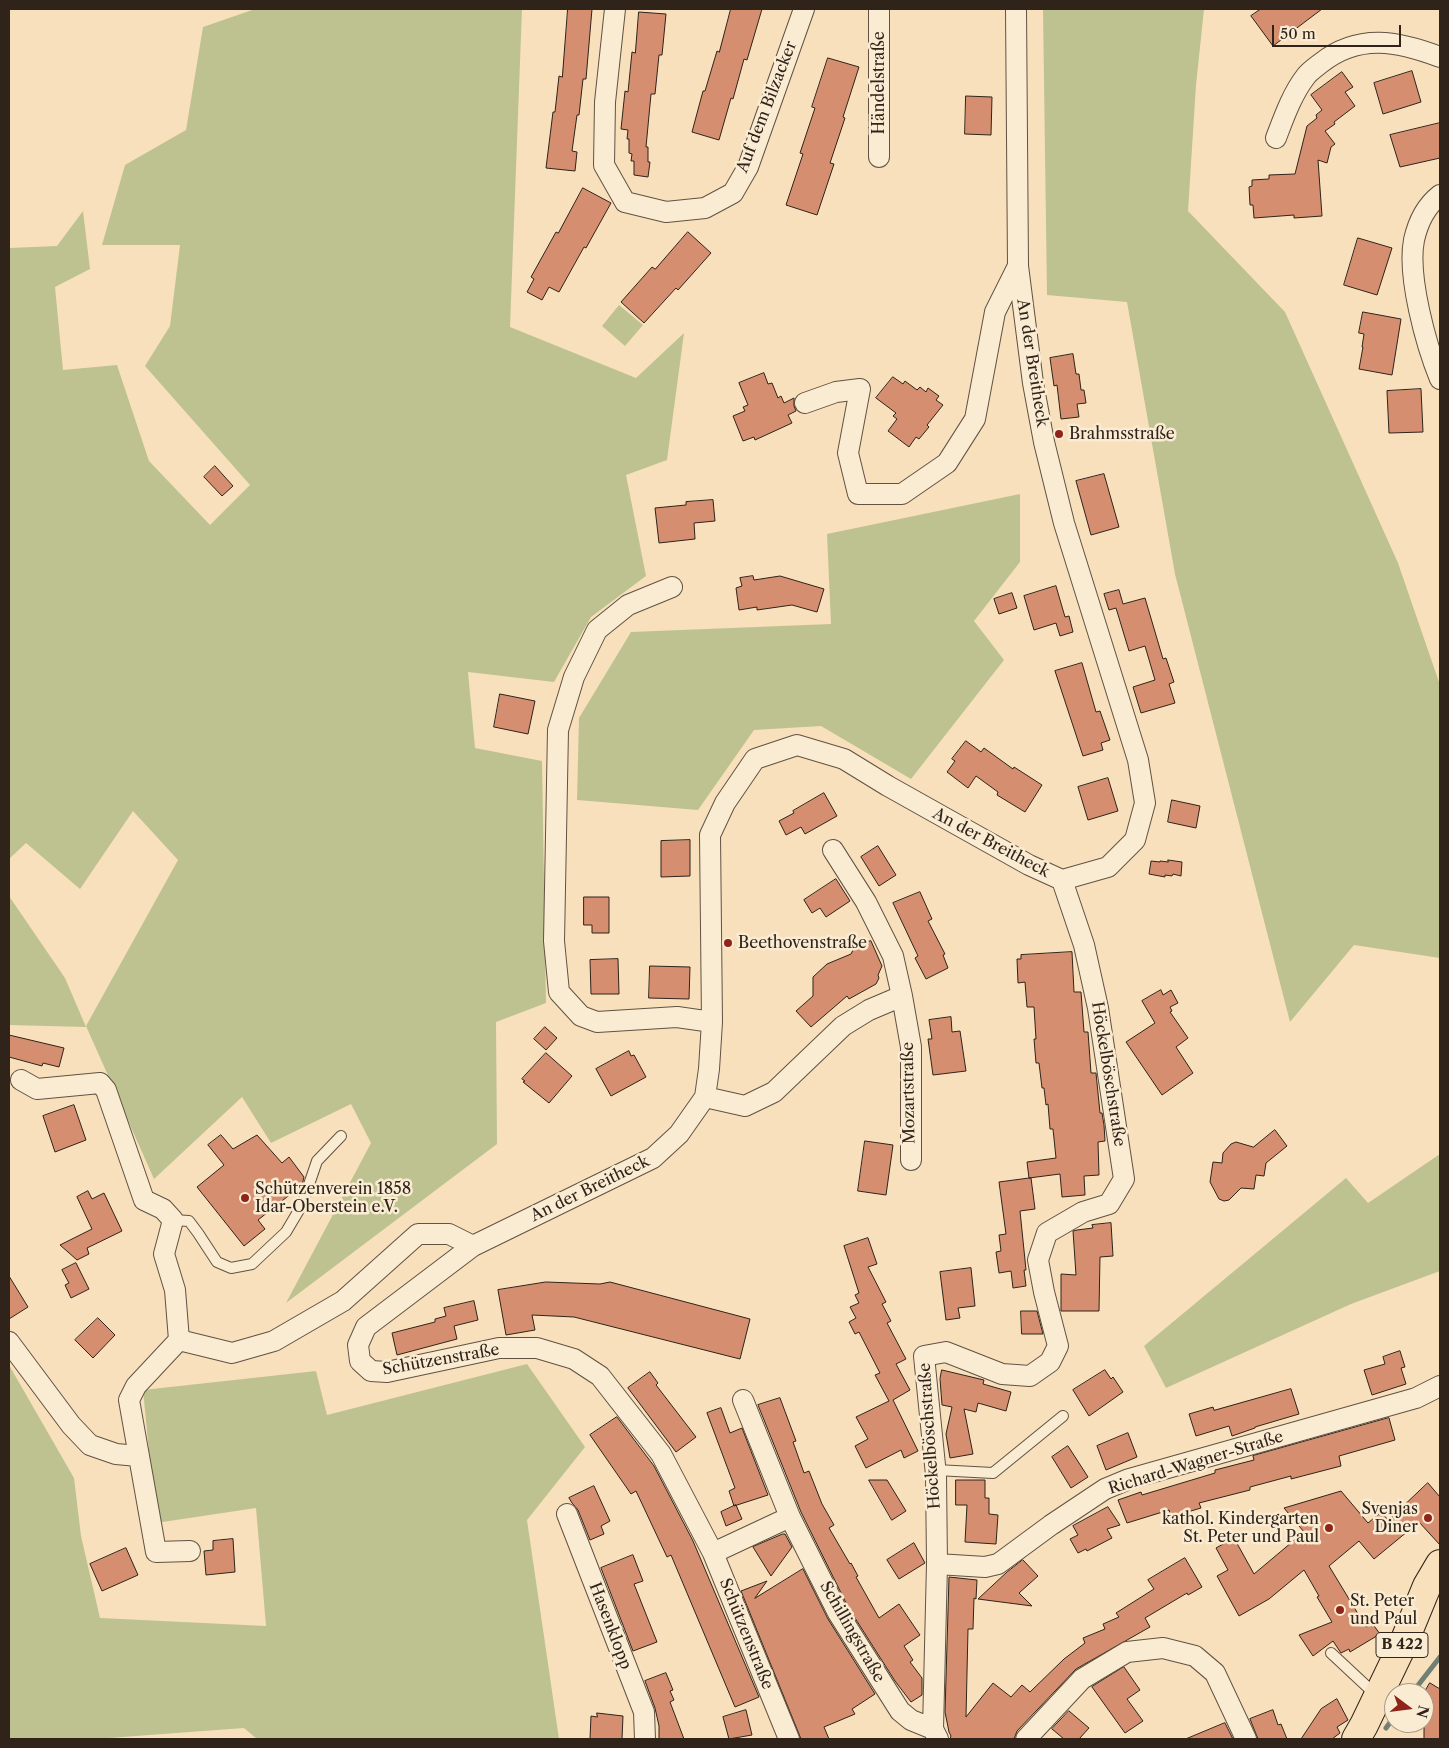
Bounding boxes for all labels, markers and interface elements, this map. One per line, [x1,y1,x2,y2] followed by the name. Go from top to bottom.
[1274,15,1403,47] scale bar
[1280,24,1316,43] text: 50 m
[869,31,889,135] street label: Händelstraße
[733,38,801,176] street label: Auf dem Bilzacker
[1012,297,1052,429] street label: An der Breitheck
[1069,424,1175,444] place label: Brahmsstraße
[1053,428,1065,440] marker: Brahmsstraße
[929,804,1053,882] street label: An der Breitheck
[738,933,867,953] place label: Beethovenstraße
[722,937,734,949] marker: Beethovenstraße
[1087,1000,1129,1148] street label: Höckelböschstraße
[899,1042,919,1144] street label: Mozartstraße
[528,1152,652,1226] street label: An der Breitheck
[255,1179,411,1217] place label: Schützenverein 1858 Idar-Oberstein e.V.
[239,1192,251,1204] marker: Schützenverein 1858 Idar-Oberstein e.V.
[381,1340,501,1380] street label: Schützenstraße
[915,1362,945,1510] street label: Höckelböschstraße
[1106,1427,1286,1499] street label: Richard-Wagner-Straße
[1361,1499,1418,1537] place label: Svenjas Diner
[1162,1509,1319,1547] place label: kathol. Kindergarten St. Peter und Paul
[1422,1512,1434,1524] marker: Svenjas Diner
[1323,1522,1335,1534] marker: kathol. Kindergarten St. Peter und Paul
[715,1576,777,1692] street label: Schützenstraße
[815,1578,889,1686] street label: Schillingstraße
[585,1580,635,1672] street label: Hasenklopp
[1350,1591,1417,1629] place label: St. Peter und Paul
[1334,1604,1346,1616] marker: St. Peter und Paul
[1376,1632,1428,1658] road number: B 422
[1384,1683,1434,1733] north arrow
[1412,1703,1433,1720] text: N

